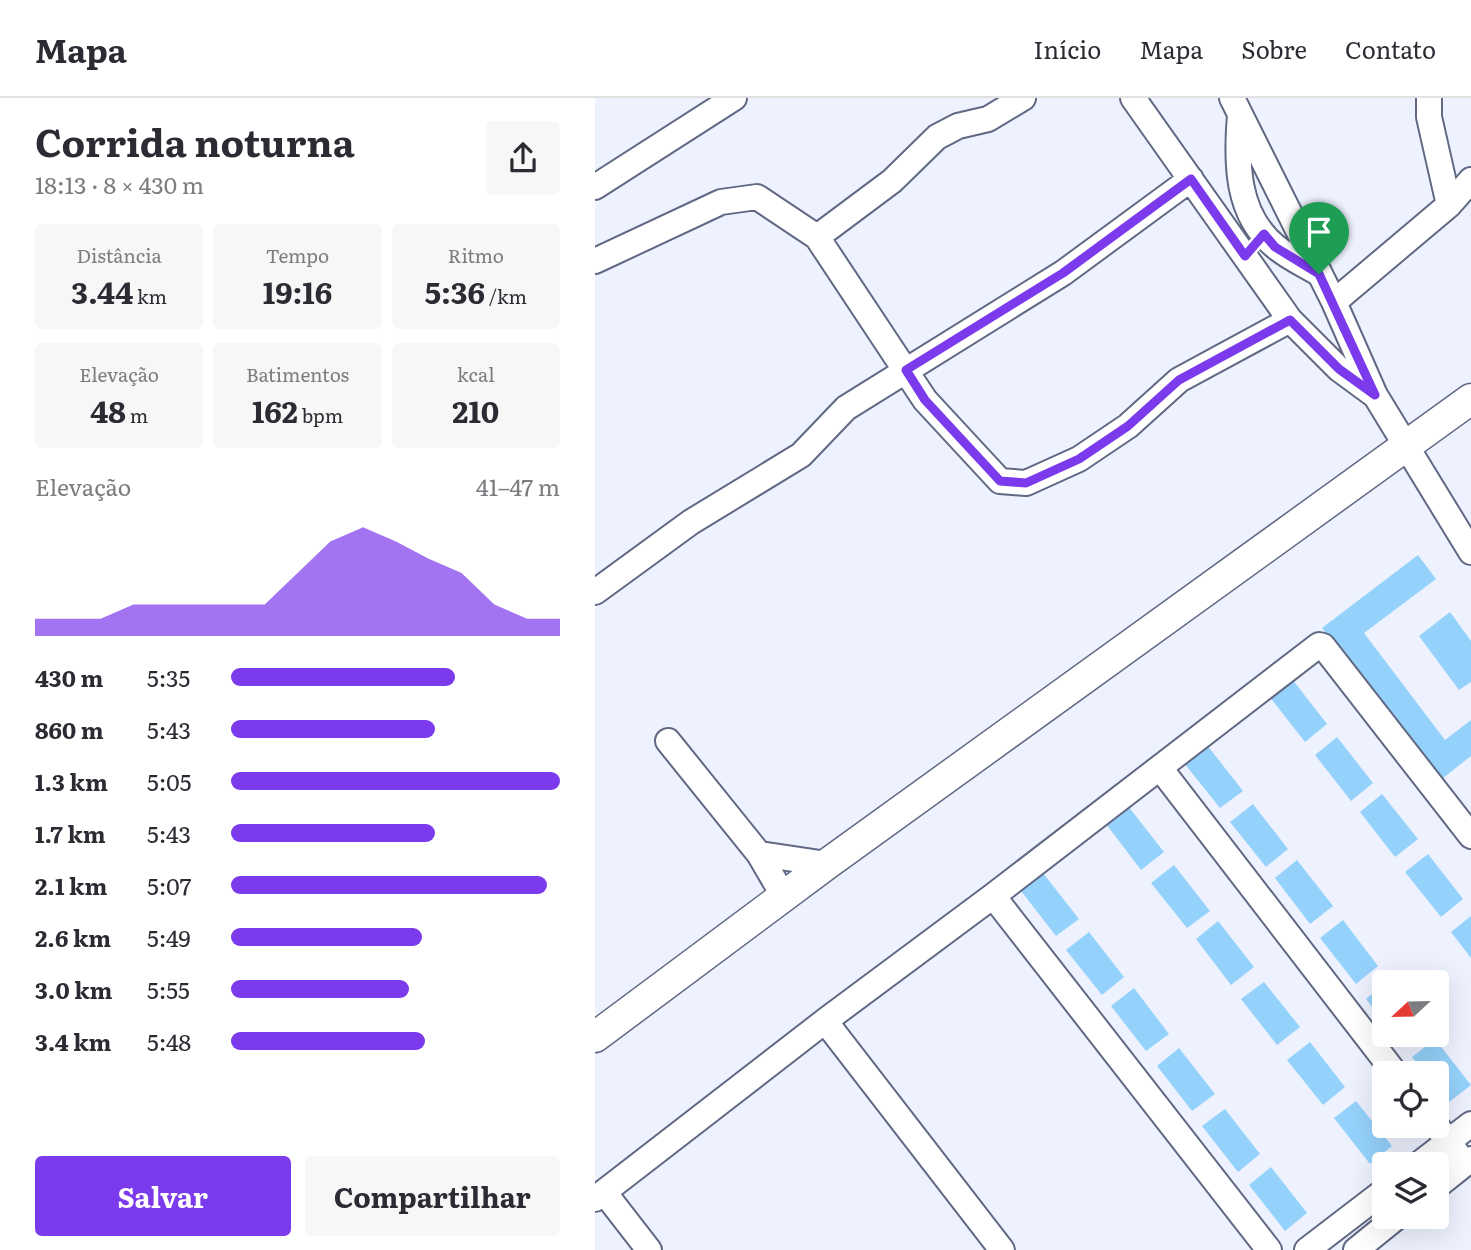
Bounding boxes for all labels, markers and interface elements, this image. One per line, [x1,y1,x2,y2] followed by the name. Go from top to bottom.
[35,24,127,73] text: Mapa
[1034,31,1101,66] text: Início
[1139,31,1203,66] text: Mapa
[1241,31,1307,66] text: Sobre
[1345,31,1436,66] text: Contato
[35,112,355,169] text: Corrida noturna
[486,121,560,195] button: share
[35,167,204,201] text: 18:13 · 8 × 430 m
[1289,202,1349,274] pin
[1300,213,1338,251] icon: arrive
[77,241,162,269] text: Distância
[266,241,329,269] text: Tempo
[448,241,504,269] text: Ritmo
[71,269,133,313] text: 3.44
[263,269,332,313] text: 19:16
[425,269,485,313] text: 5:36
[133,282,167,310] text: km
[485,282,527,310] text: /km
[79,360,159,388] text: Elevação
[246,360,349,388] text: Batimentos
[457,360,495,388] text: kcal
[90,388,126,432] text: 48
[252,388,298,432] text: 162
[452,388,499,432] text: 210
[126,401,148,429] text: m
[298,401,343,429] text: bpm
[35,469,131,503] text: Elevação
[476,469,560,503] text: 41–47 m
[35,660,103,694] text: 430 m
[147,660,190,694] text: 5:35
[35,712,104,746] text: 860 m
[147,712,191,746] text: 5:43
[35,764,108,798] text: 1.3 km
[147,764,191,798] text: 5:05
[35,816,106,850] text: 1.7 km
[147,816,191,850] text: 5:43
[35,868,107,902] text: 2.1 km
[147,868,191,902] text: 5:07
[35,920,111,954] text: 2.6 km
[147,920,191,954] text: 5:49
[1372,970,1449,1046] north arrow
[1372,970,1449,1229] map controls
[35,972,113,1006] text: 3.0 km
[147,972,190,1006] text: 5:55
[35,1024,112,1058] text: 3.4 km
[147,1024,191,1058] text: 5:48
[1372,1061,1449,1138] button: locate
[1372,1152,1449,1229] button: layers
[35,1156,291,1236] button: Salvar
[305,1156,560,1236] button: Compartilhar

